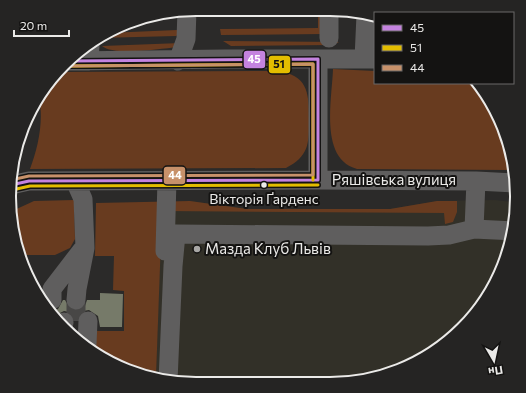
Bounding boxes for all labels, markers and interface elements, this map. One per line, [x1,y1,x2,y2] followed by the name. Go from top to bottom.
[14,12,69,38] scale bar
[374,12,514,84] legend
[20,18,47,32] text: 20 m
[410,20,424,34] text: 45
[410,40,422,54] text: 51
[243,50,266,69] line badge: 45
[247,52,261,65] text: 45
[268,55,291,74] line badge: 51
[273,57,285,70] text: 51
[410,60,424,74] text: 44
[163,166,186,185] line badge: 44
[168,168,182,181] text: 44
[332,170,456,188] street label: Ряшівська вулиця
[259,180,269,190] marker: Вікторія Ґарденс
[209,190,319,207] place label: Вікторія Ґарденс
[205,239,331,257] place label: Мазда Клуб Львів
[192,244,202,254] marker: Мазда Клуб Львів
[474,341,514,381] north arrow
[487,364,504,379] text: Пн

